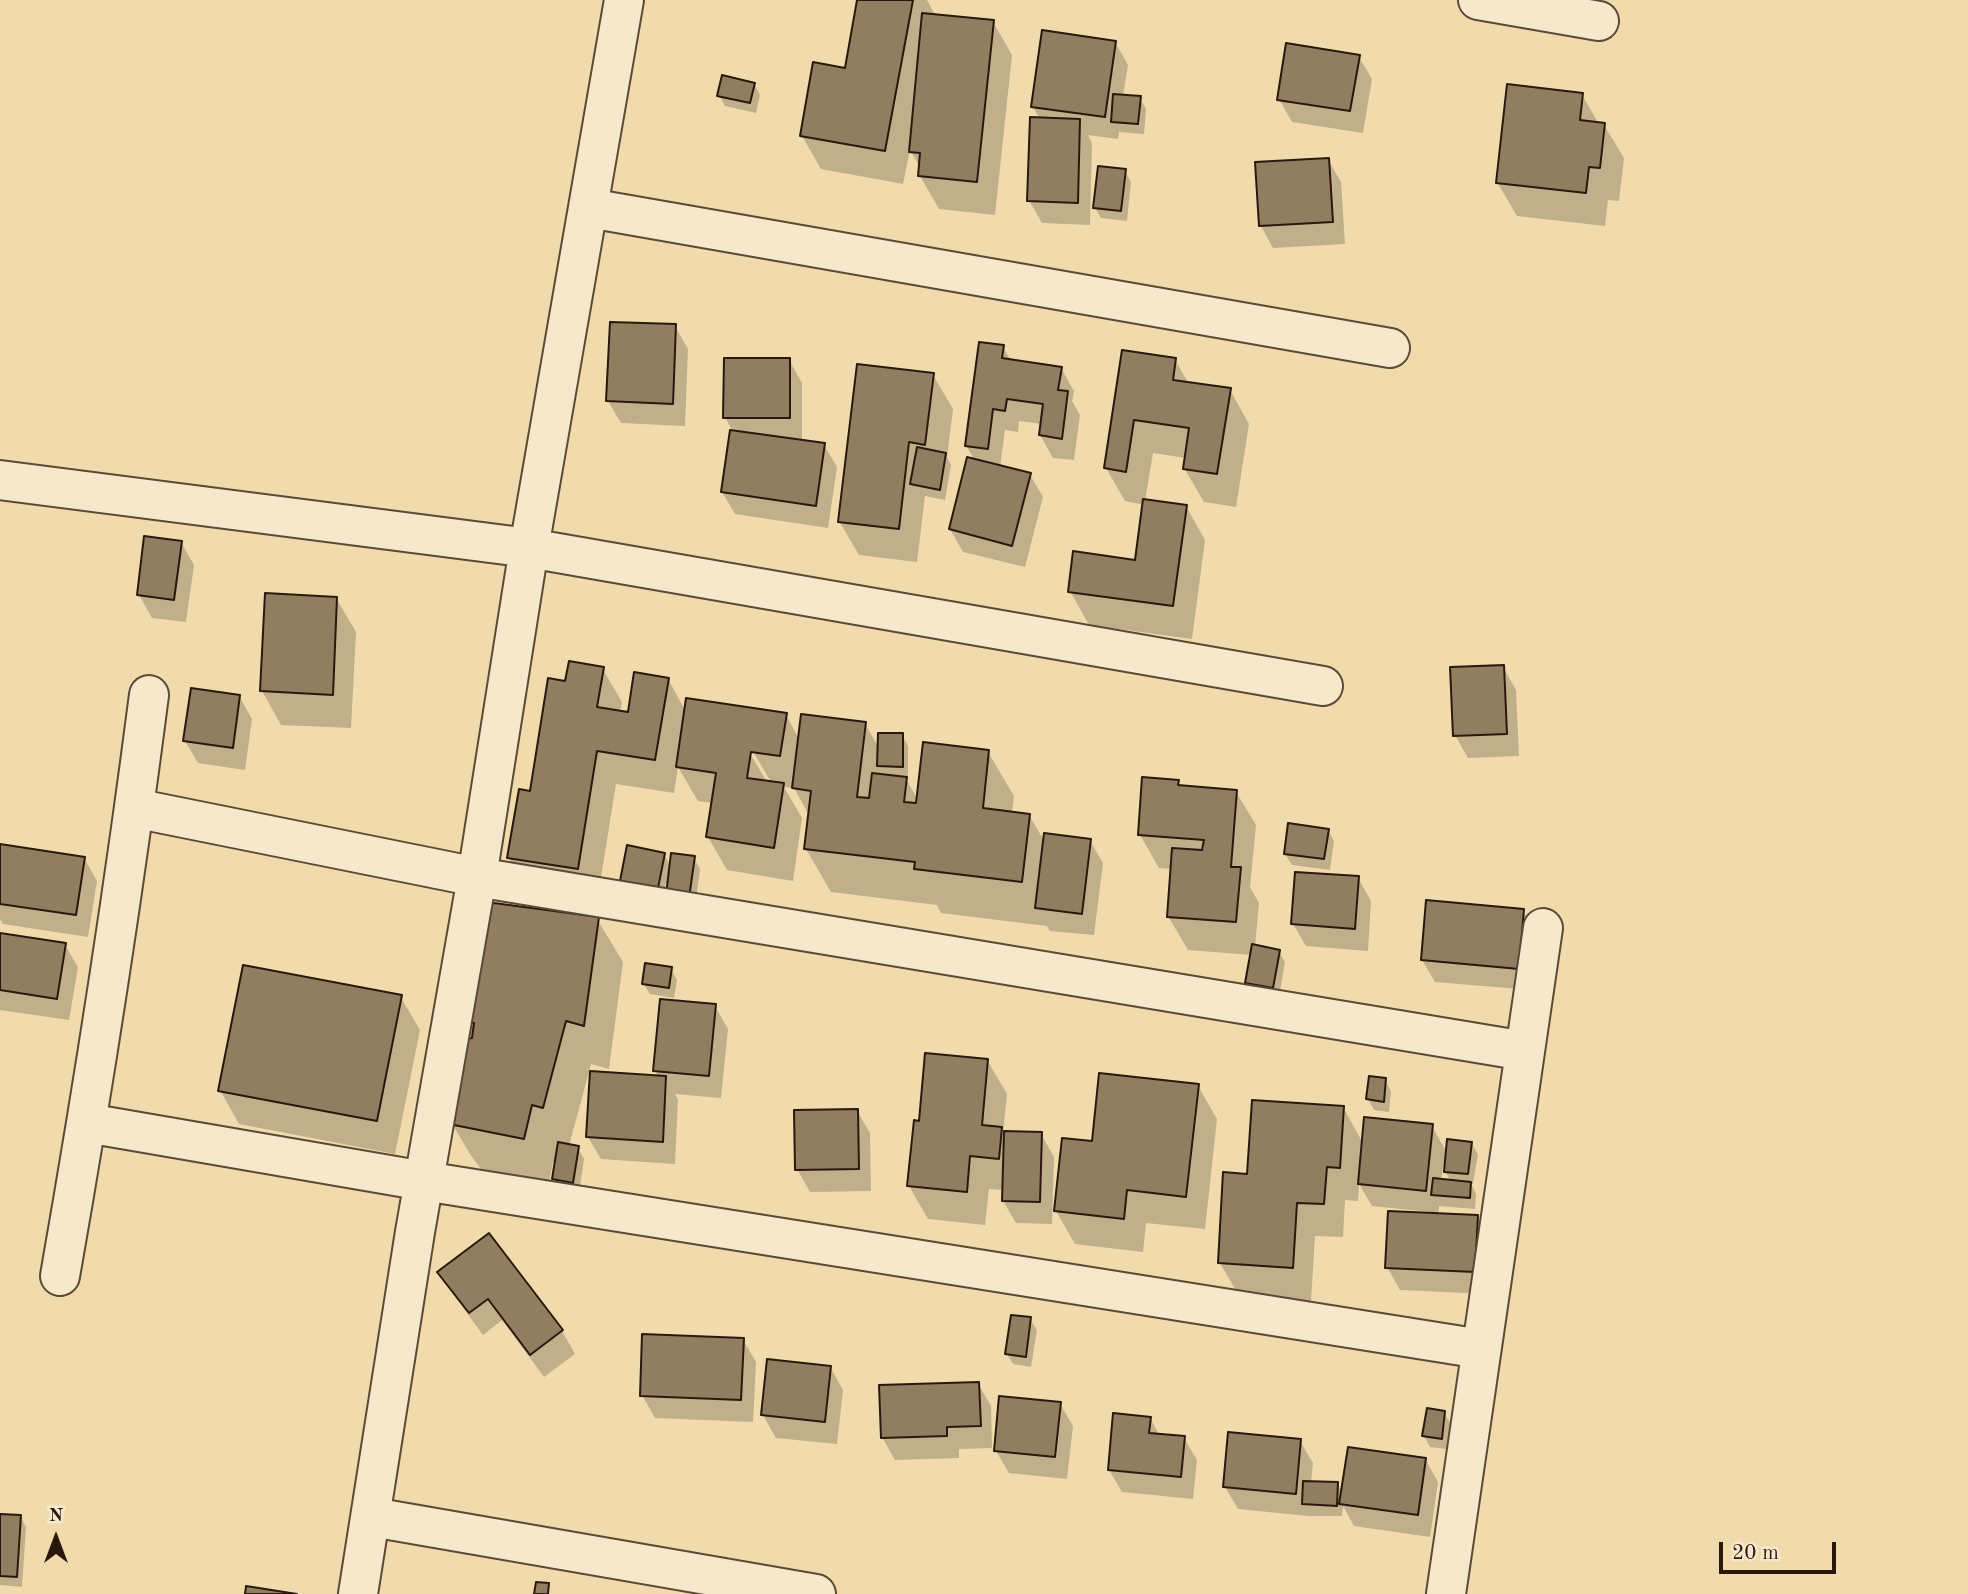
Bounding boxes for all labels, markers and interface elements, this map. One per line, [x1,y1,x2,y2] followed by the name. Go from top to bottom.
[21,1503,91,1573] north arrow
[49,1507,63,1526] text: N
[1723,1528,1840,1572] scale bar
[1732,1543,1779,1564] text: 20 m

